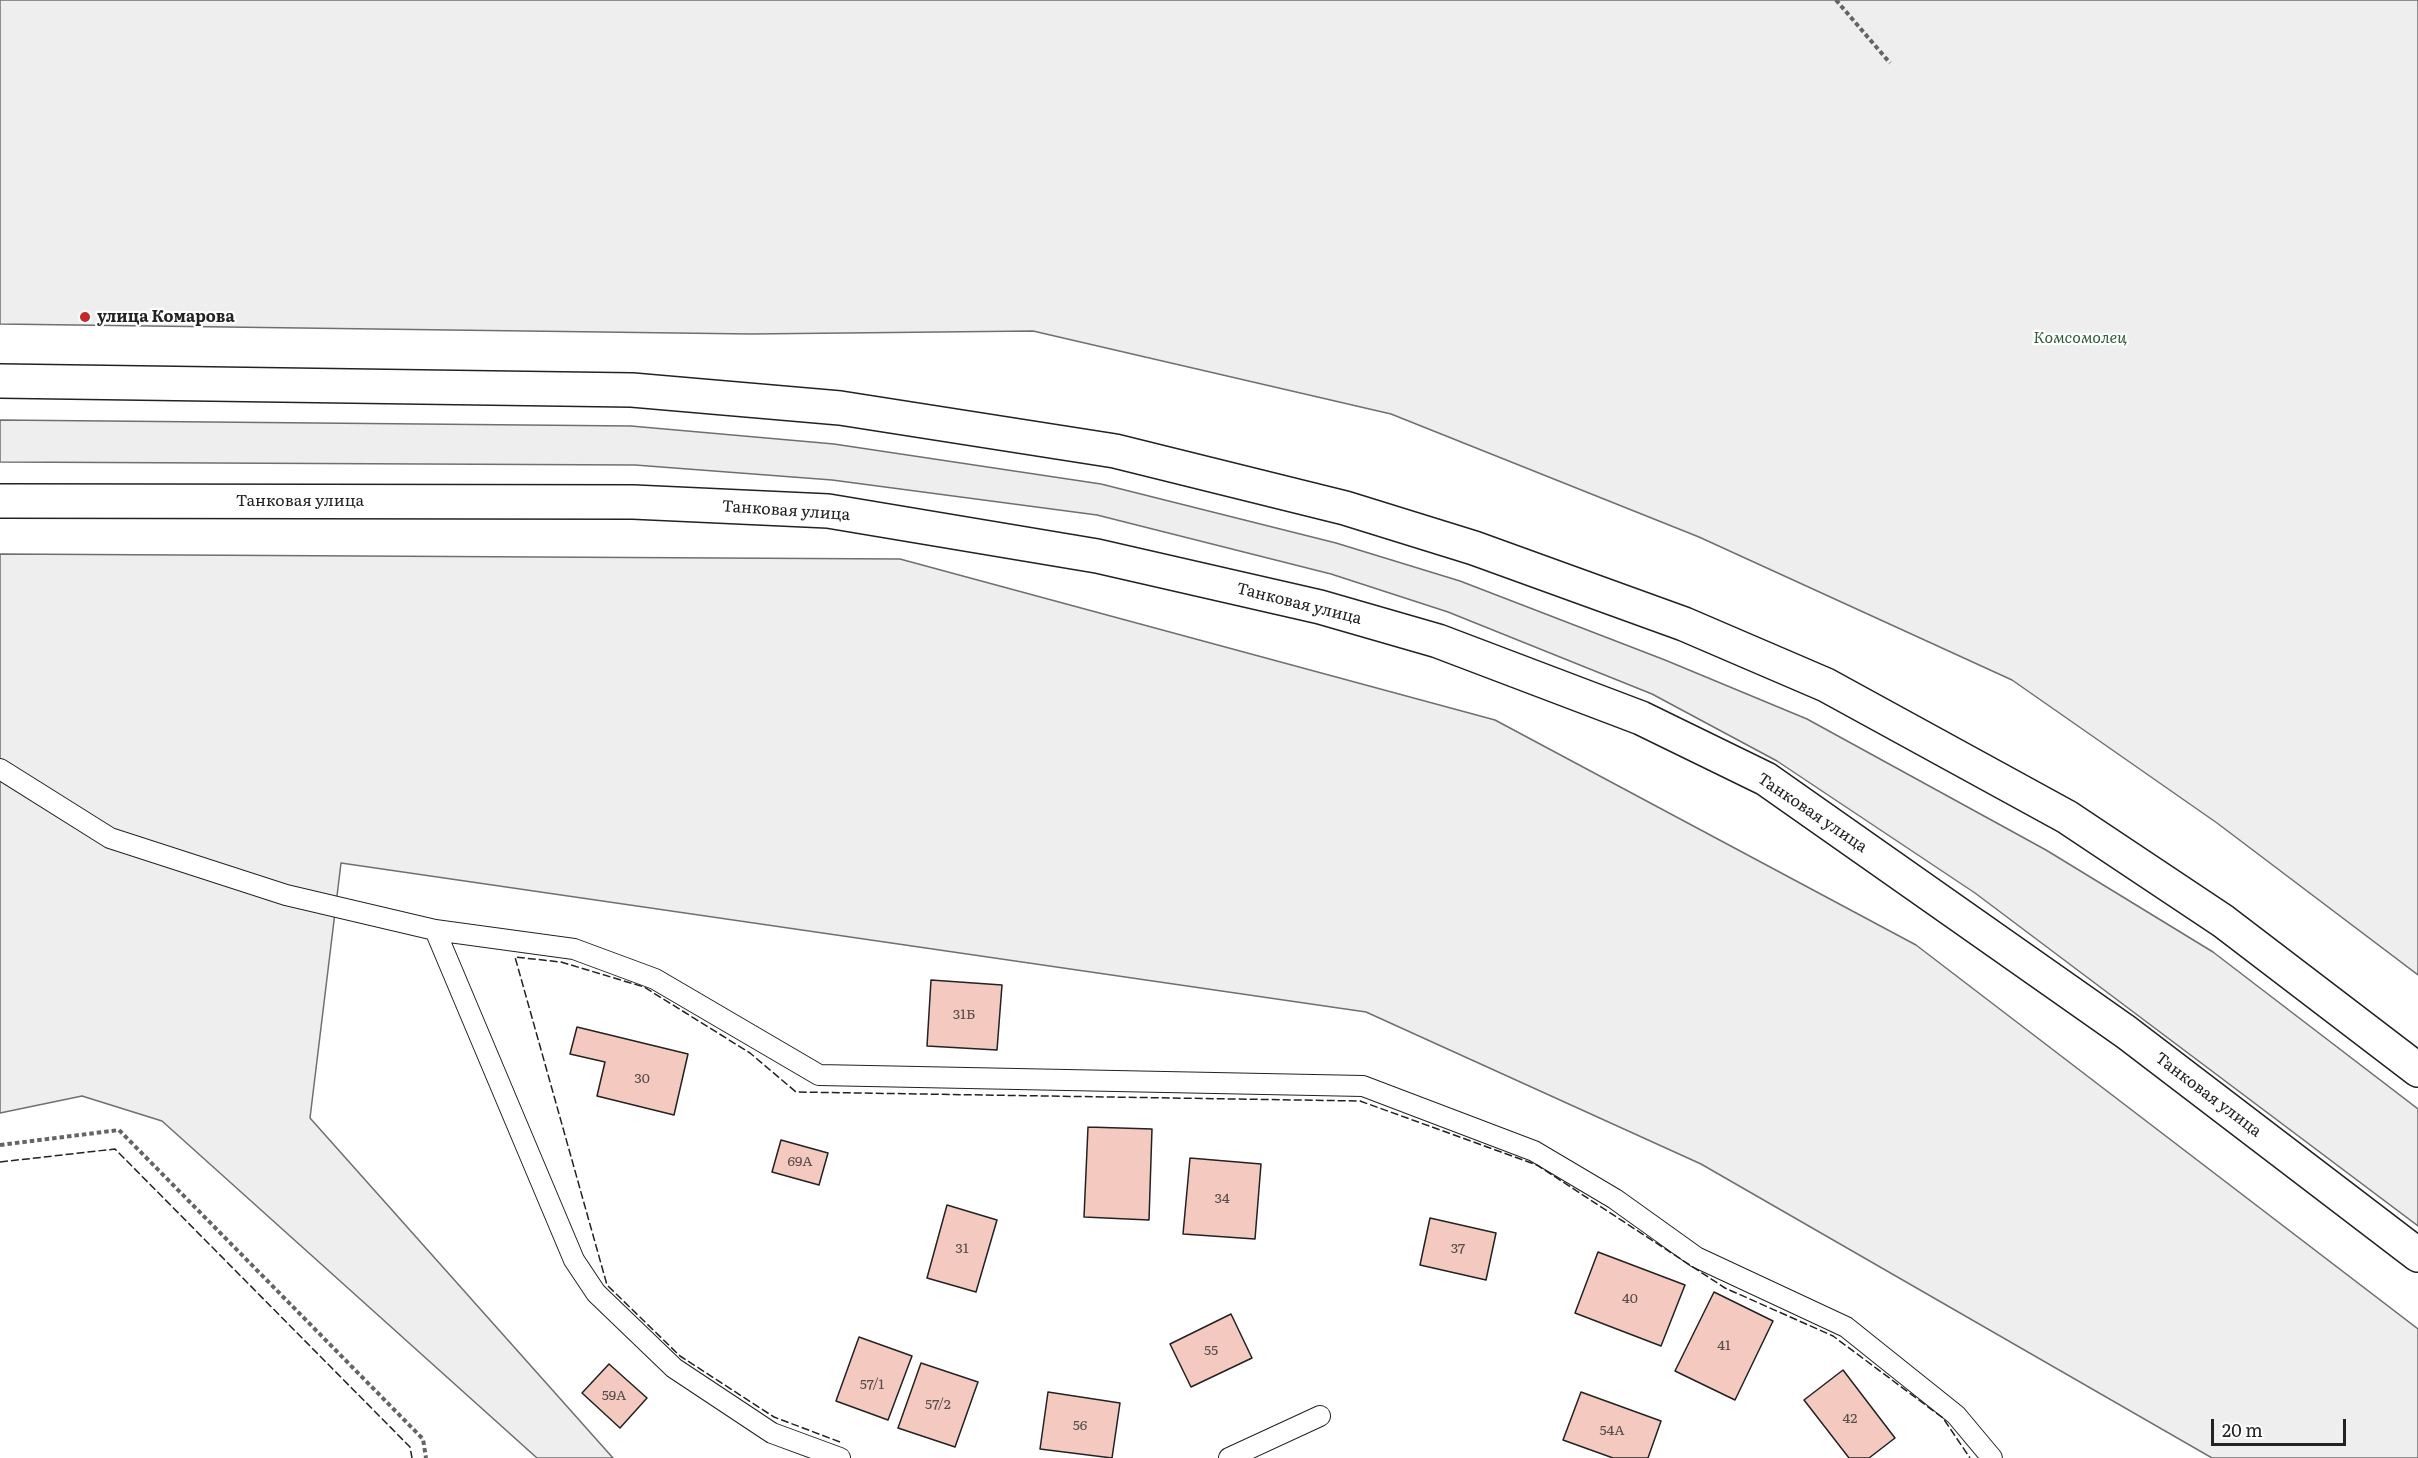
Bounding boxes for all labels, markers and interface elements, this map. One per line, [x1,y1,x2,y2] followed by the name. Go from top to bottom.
[97,307,235,327] place label: улица Комарова
[78,310,92,324] marker: улица Комарова
[2033,328,2127,348] park label: Комсомолец
[236,491,364,511] street label: Танковая улица
[721,497,851,525] street label: Танковая улица
[1234,579,1364,629] street label: Танковая улица
[1753,769,1871,857] street label: Танковая улица
[953,1007,975,1023] house number: 31Б
[2151,1049,2265,1141] street label: Танковая улица
[634,1071,650,1087] house number: 30
[787,1154,813,1170] house number: 69А
[1214,1191,1230,1207] house number: 34
[955,1241,969,1257] house number: 31
[1451,1241,1465,1257] house number: 37
[1622,1291,1638,1307] house number: 40
[1717,1338,1731,1354] house number: 41
[1204,1343,1218,1359] house number: 55
[860,1377,884,1393] house number: 57/1
[602,1388,626,1404] house number: 59А
[925,1397,951,1413] house number: 57/2
[2214,1407,2349,1445] scale bar
[1843,1411,1857,1427] house number: 42
[2222,1416,2263,1443] text: 20 m
[1073,1418,1087,1434] house number: 56
[1599,1423,1625,1439] house number: 54А

